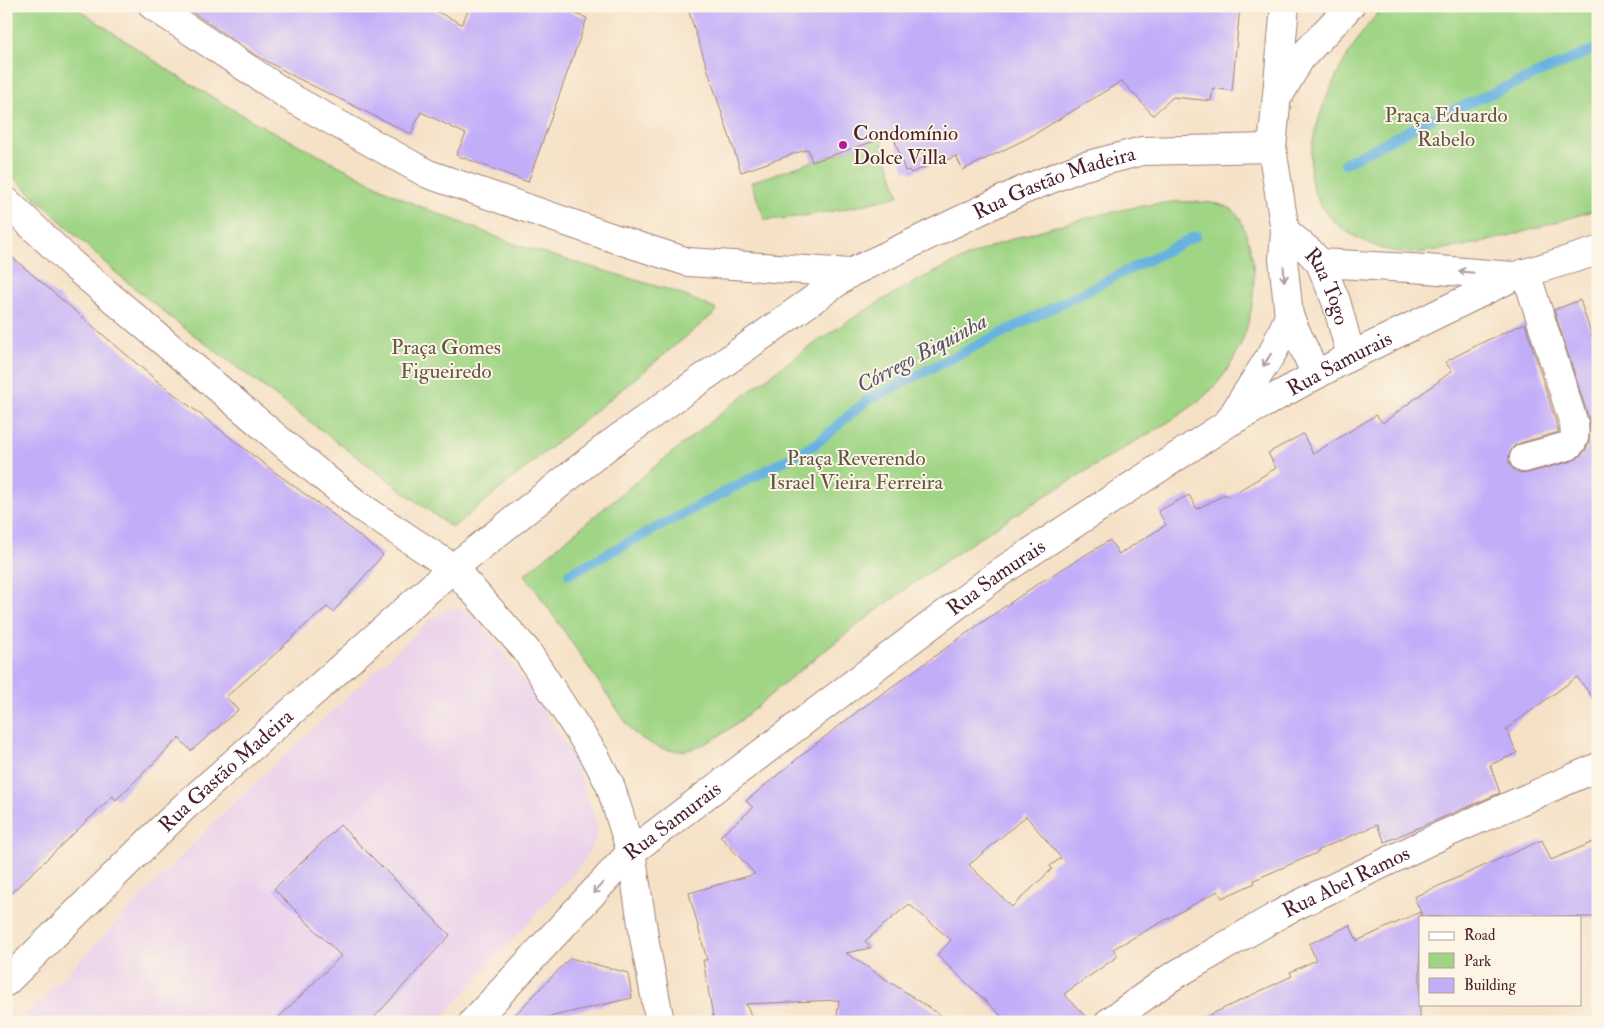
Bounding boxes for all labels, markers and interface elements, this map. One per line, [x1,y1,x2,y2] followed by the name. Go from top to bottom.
[1384,102,1508,153] park label: Praça Eduardo Rabelo
[853,120,958,171] place label: Condomínio Dolce Villa
[837,139,849,151] marker: Condomínio Dolce Villa
[968,140,1139,226] street label: Rua Gastão Madeira
[1299,242,1355,328] street label: Rua Togo
[1280,265,1289,281] one-way arrow
[1459,268,1475,277] one-way arrow
[852,307,992,399] water label: Córrego Biquinha
[1282,325,1396,402] street label: Rua Samurais
[391,334,501,385] park label: Praça Gomes Figueiredo
[1262,352,1272,366] one-way arrow
[769,445,943,496] park label: Praça Reverendo Israel Vieira Ferreira
[941,533,1051,622] street label: Rua Samurais
[153,703,299,838] street label: Rua Gastão Madeira
[618,775,727,866] street label: Rua Samurais
[1278,839,1414,924] street label: Rua Abel Ramos
[592,882,604,894] one-way arrow
[1419,916,1582,1006] legend
[1464,926,1496,945] text: Road
[1464,952,1491,971] text: Park
[1464,976,1516,995] text: Building

